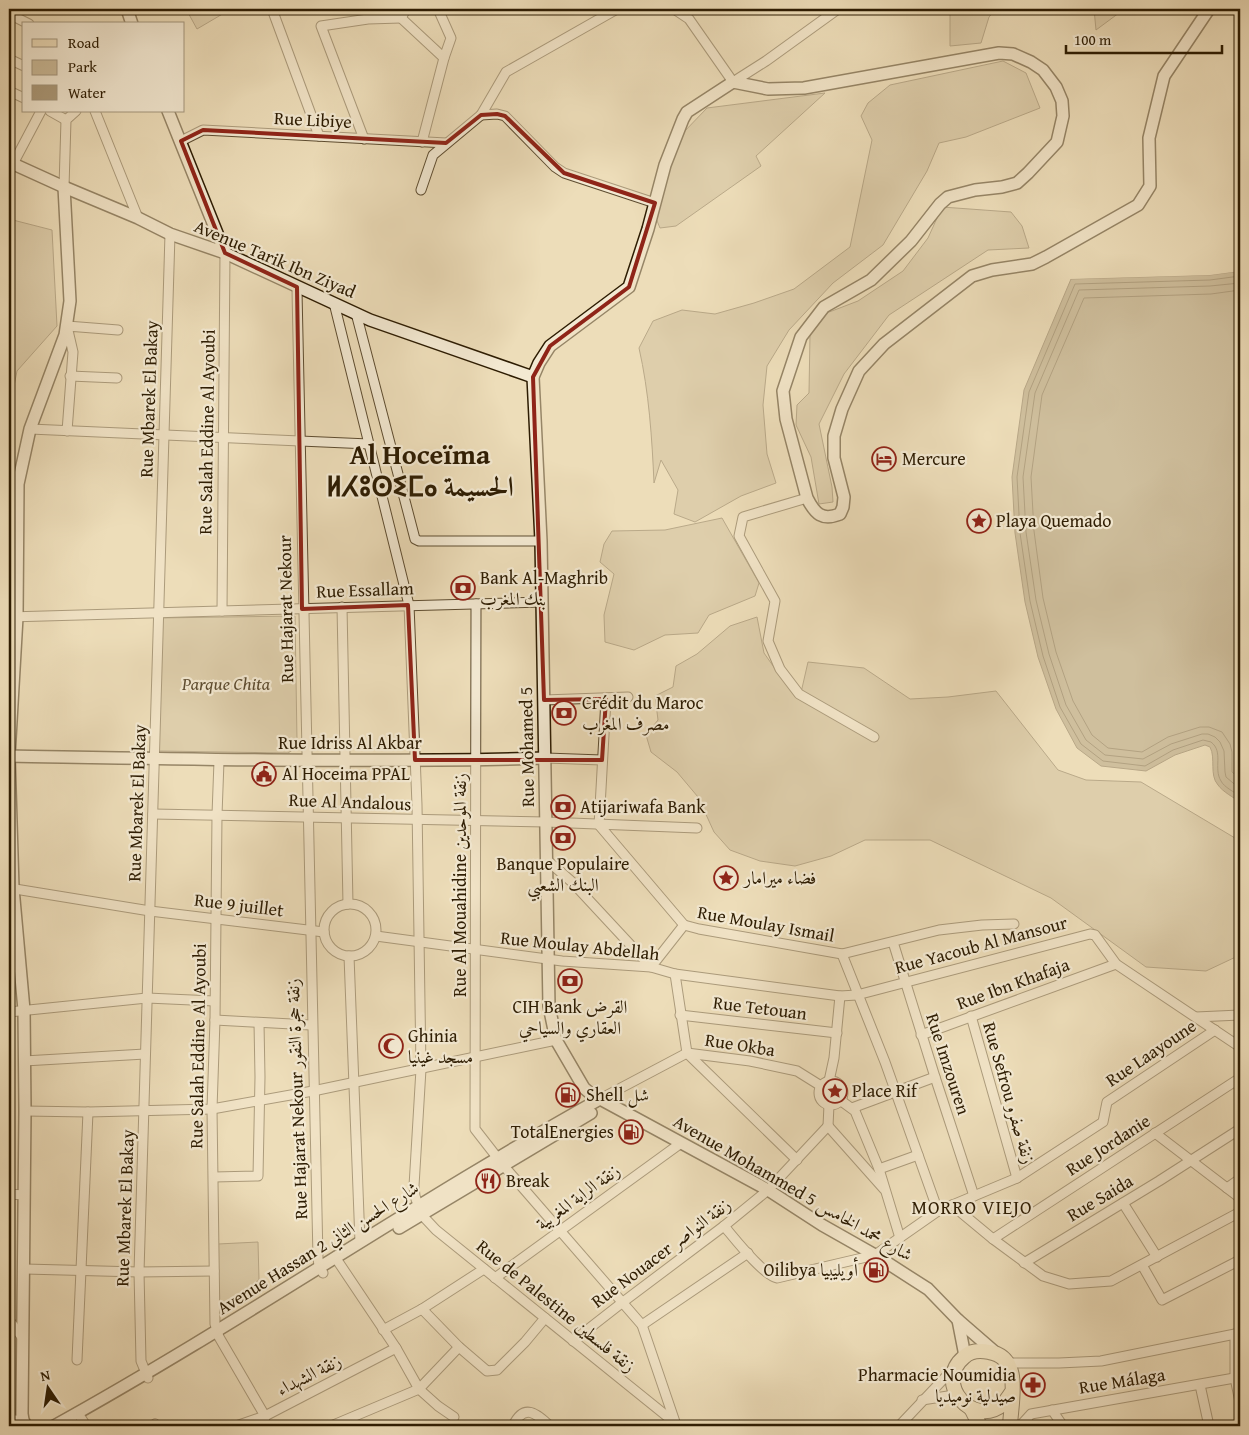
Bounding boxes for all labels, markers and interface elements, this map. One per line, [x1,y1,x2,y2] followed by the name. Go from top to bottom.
[22,22,185,112] legend
[1066,22,1223,54] scale bar
[1074,29,1112,50] text: 100 m
[68,32,99,53] text: Road
[68,56,97,77] text: Park
[68,82,106,103] text: Water
[273,104,353,135] street label: Rue Libiye
[190,212,360,305] street label: Avenue Tarik Ibn Ziyad
[132,320,165,478] street label: Rue Mbarek El Bakay
[191,329,222,535] street label: Rue Salah Eddine Al Ayoubi
[326,433,514,506] district label: Al Hoceïma ⵍⵃⵓⵙⵉⵎⴰ الحسيمة
[902,445,966,472] place label: Mercure
[871,446,897,472] hotel icon: Mercure
[996,507,1112,534] place label: Playa Quemado
[966,508,992,534] place icon: Playa Quemado
[271,534,300,683] street label: Rue Hajarat Nekour
[480,564,608,612] place label: Bank Al-Maghrib بنك المغرب
[316,574,415,605] street label: Rue Essallam
[450,575,476,601] bank icon: Bank Al-Maghrib بنك المغرب
[181,670,271,697] park label: Parque Chita
[512,687,541,807] street label: Rue Mohamed 5
[582,689,704,737] place label: Crédit du Maroc مصرف المغرب
[551,700,577,726] bank icon: Crédit du Maroc مصرف المغرب
[120,724,153,882] street label: Rue Mbarek El Bakay
[278,729,422,756] street label: Rue Idriss Al Akbar
[282,760,410,787] place label: Al Hoceima PPAL
[251,761,277,787] public building icon: Al Hoceima PPAL
[446,773,473,997] street label: Rue Al Mouahidine زنقة الموحدين
[288,786,412,817] street label: Rue Al Andalous
[580,793,706,820] place label: Atijariwafa Bank
[550,794,576,820] bank icon: Atijariwafa Bank
[550,825,576,851] bank icon: Banque Populaire البنك الشعبي
[497,850,629,902] place label: Banque Populaire البنك الشعبي
[742,864,816,891] place label: فضاء ميرامار
[713,865,739,891] place icon: فضاء ميرامار
[193,886,286,923] street label: Rue 9 juillet
[695,898,837,949] street label: Rue Moulay Ismail
[892,908,1071,981] street label: Rue Yacoub Al Mansour
[499,924,661,967] street label: Rue Moulay Abdellah
[182,943,213,1149] street label: Rue Salah Eddine Al Ayoubi
[953,950,1074,1016] street label: Rue Ibn Khafaja
[557,968,583,994] bank icon: CIH Bank القرض العقاري والسياحي
[279,978,314,1220] street label: Rue Hajarat Nekour زنقة حجرة النقور
[712,988,808,1027] street label: Rue Tetouan
[512,993,628,1043] place label: CIH Bank القرض العقاري والسياحي
[919,1010,978,1118] street label: Rue Imzouren
[1100,1012,1202,1093] street label: Rue Laayoune
[976,1019,1043,1167] street label: Rue Sefrou زنقة صفرو
[408,1022,473,1070] place label: Ghinia مسجد غينيا
[703,1026,777,1063] street label: Rue Okba
[378,1033,404,1059] mosque icon: Ghinia مسجد غينيا
[852,1077,919,1104] place label: Place Rif
[822,1078,848,1104] place icon: Place Rif
[586,1081,649,1108] place label: Shell شل
[555,1082,581,1108] fuel station icon: Shell شل
[1060,1107,1155,1182] street label: Rue Jordanie
[668,1108,918,1269] street label: Avenue Mohammed 5 شارع محمد الخامس
[511,1118,614,1145] place label: TotalEnergies
[618,1119,644,1145] fuel station icon: TotalEnergies
[108,1129,141,1287] street label: Rue Mbarek El Bakay
[530,1157,625,1236] street label: زنقة الراية المغربية
[506,1167,550,1194] place label: Break
[1062,1167,1138,1228] street label: Rue Saida
[475,1168,501,1194] restaurant icon: Break
[211,1174,425,1323] street label: Avenue Hassan 2 شارع الحسن الثاني
[585,1191,736,1314] street label: Rue Nouacer زنقة النواصر
[911,1193,1033,1221] district label: MORRO VIEJO
[471,1233,642,1378] street label: Rue de Palestine زنقة فلسطين
[764,1256,859,1283] place label: Oilibya أويليبيا
[863,1257,889,1283] fuel station icon: Oilibya أويليبيا
[272,1347,346,1402] street label: زنقة الشهداء
[1077,1360,1167,1401] street label: Rue Málaga
[858,1361,1016,1409] place label: Pharmacie Noumidia صيدلية نوميديا
[22,1362,72,1412] north arrow
[38,1364,53,1386] text: N
[1020,1372,1046,1398] pharmacy icon: Pharmacie Noumidia صيدلية نوميديا

